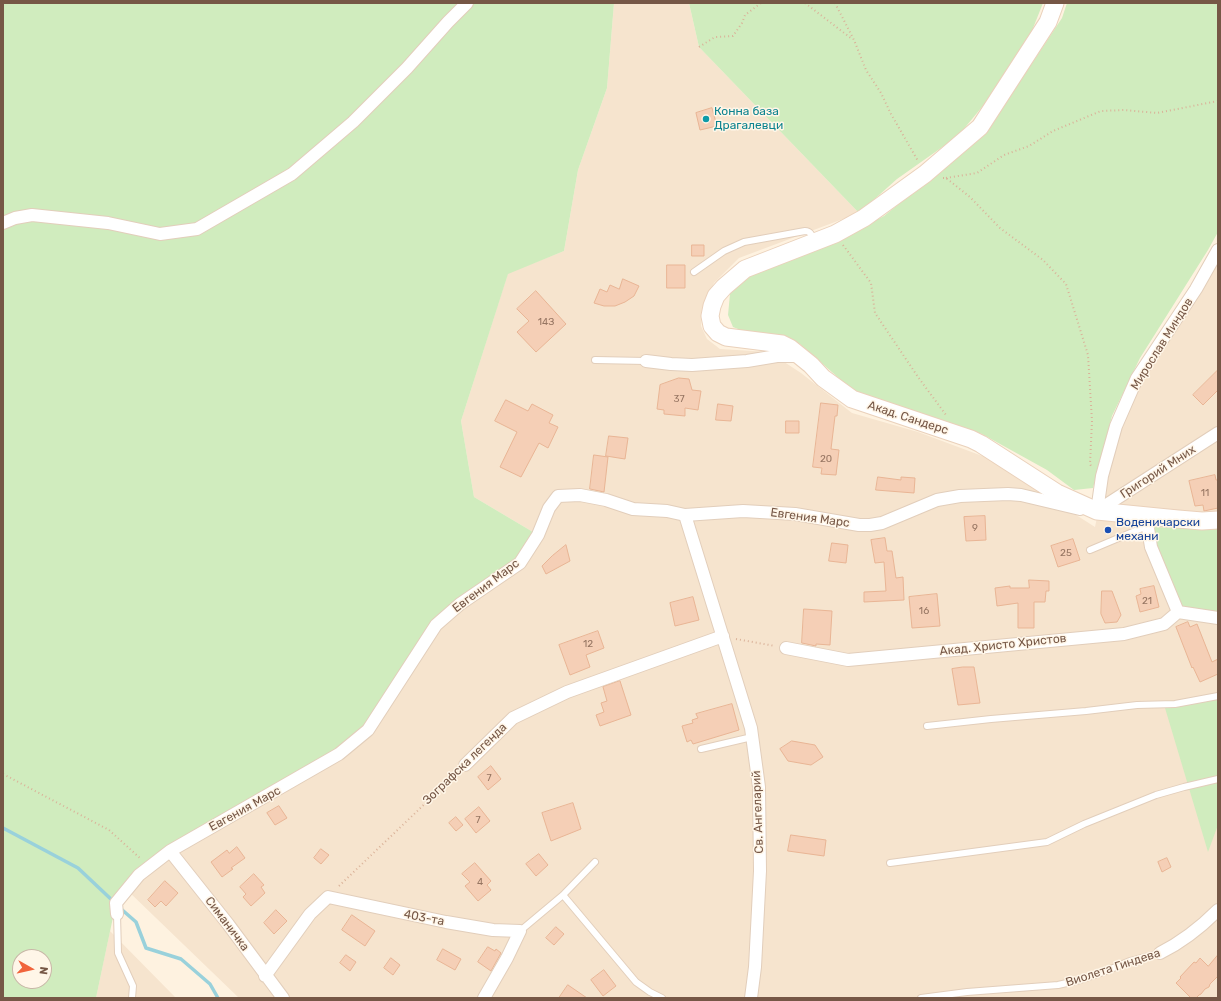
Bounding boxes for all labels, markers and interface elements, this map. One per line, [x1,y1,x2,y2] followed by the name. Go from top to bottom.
[714,105,783,133] place label: Конна база Драгалевци
[701,114,711,124] marker: Конна база Драгалевци
[1128,295,1196,393] street label: Мирослав Миндов
[538,316,554,328] house number: 14З
[673,393,685,405] house number: 37
[866,398,950,438] street label: Акад. Сандерс
[1118,442,1198,502] street label: Григорий Мних
[820,453,832,465] house number: 20
[1201,487,1209,499] house number: 11
[769,505,851,531] street label: Евгения Марс
[1116,516,1200,544] place label: Воденичарски механи
[972,522,978,534] house number: 9
[1103,525,1113,535] marker: Воденичарски механи
[1060,547,1072,559] house number: 25
[450,556,522,616] street label: Евгения Марс
[1142,595,1152,607] house number: 21
[919,605,929,617] house number: 16
[939,631,1067,659] street label: Акад. Христо Христов
[583,638,593,650] house number: 12
[420,720,510,808] street label: Зографска легенда
[749,770,767,854] street label: Св. Ангеларий
[486,772,492,784] house number: 7
[207,783,283,835] street label: Евгения Марс
[475,814,481,826] house number: 7
[477,876,483,888] house number: 4
[202,894,252,954] street label: Симаничка
[403,907,445,929] street label: 403-та
[1064,946,1162,990] street label: Виолета Гиндева
[12,949,52,989] north arrow
[36,966,50,975] text: N

